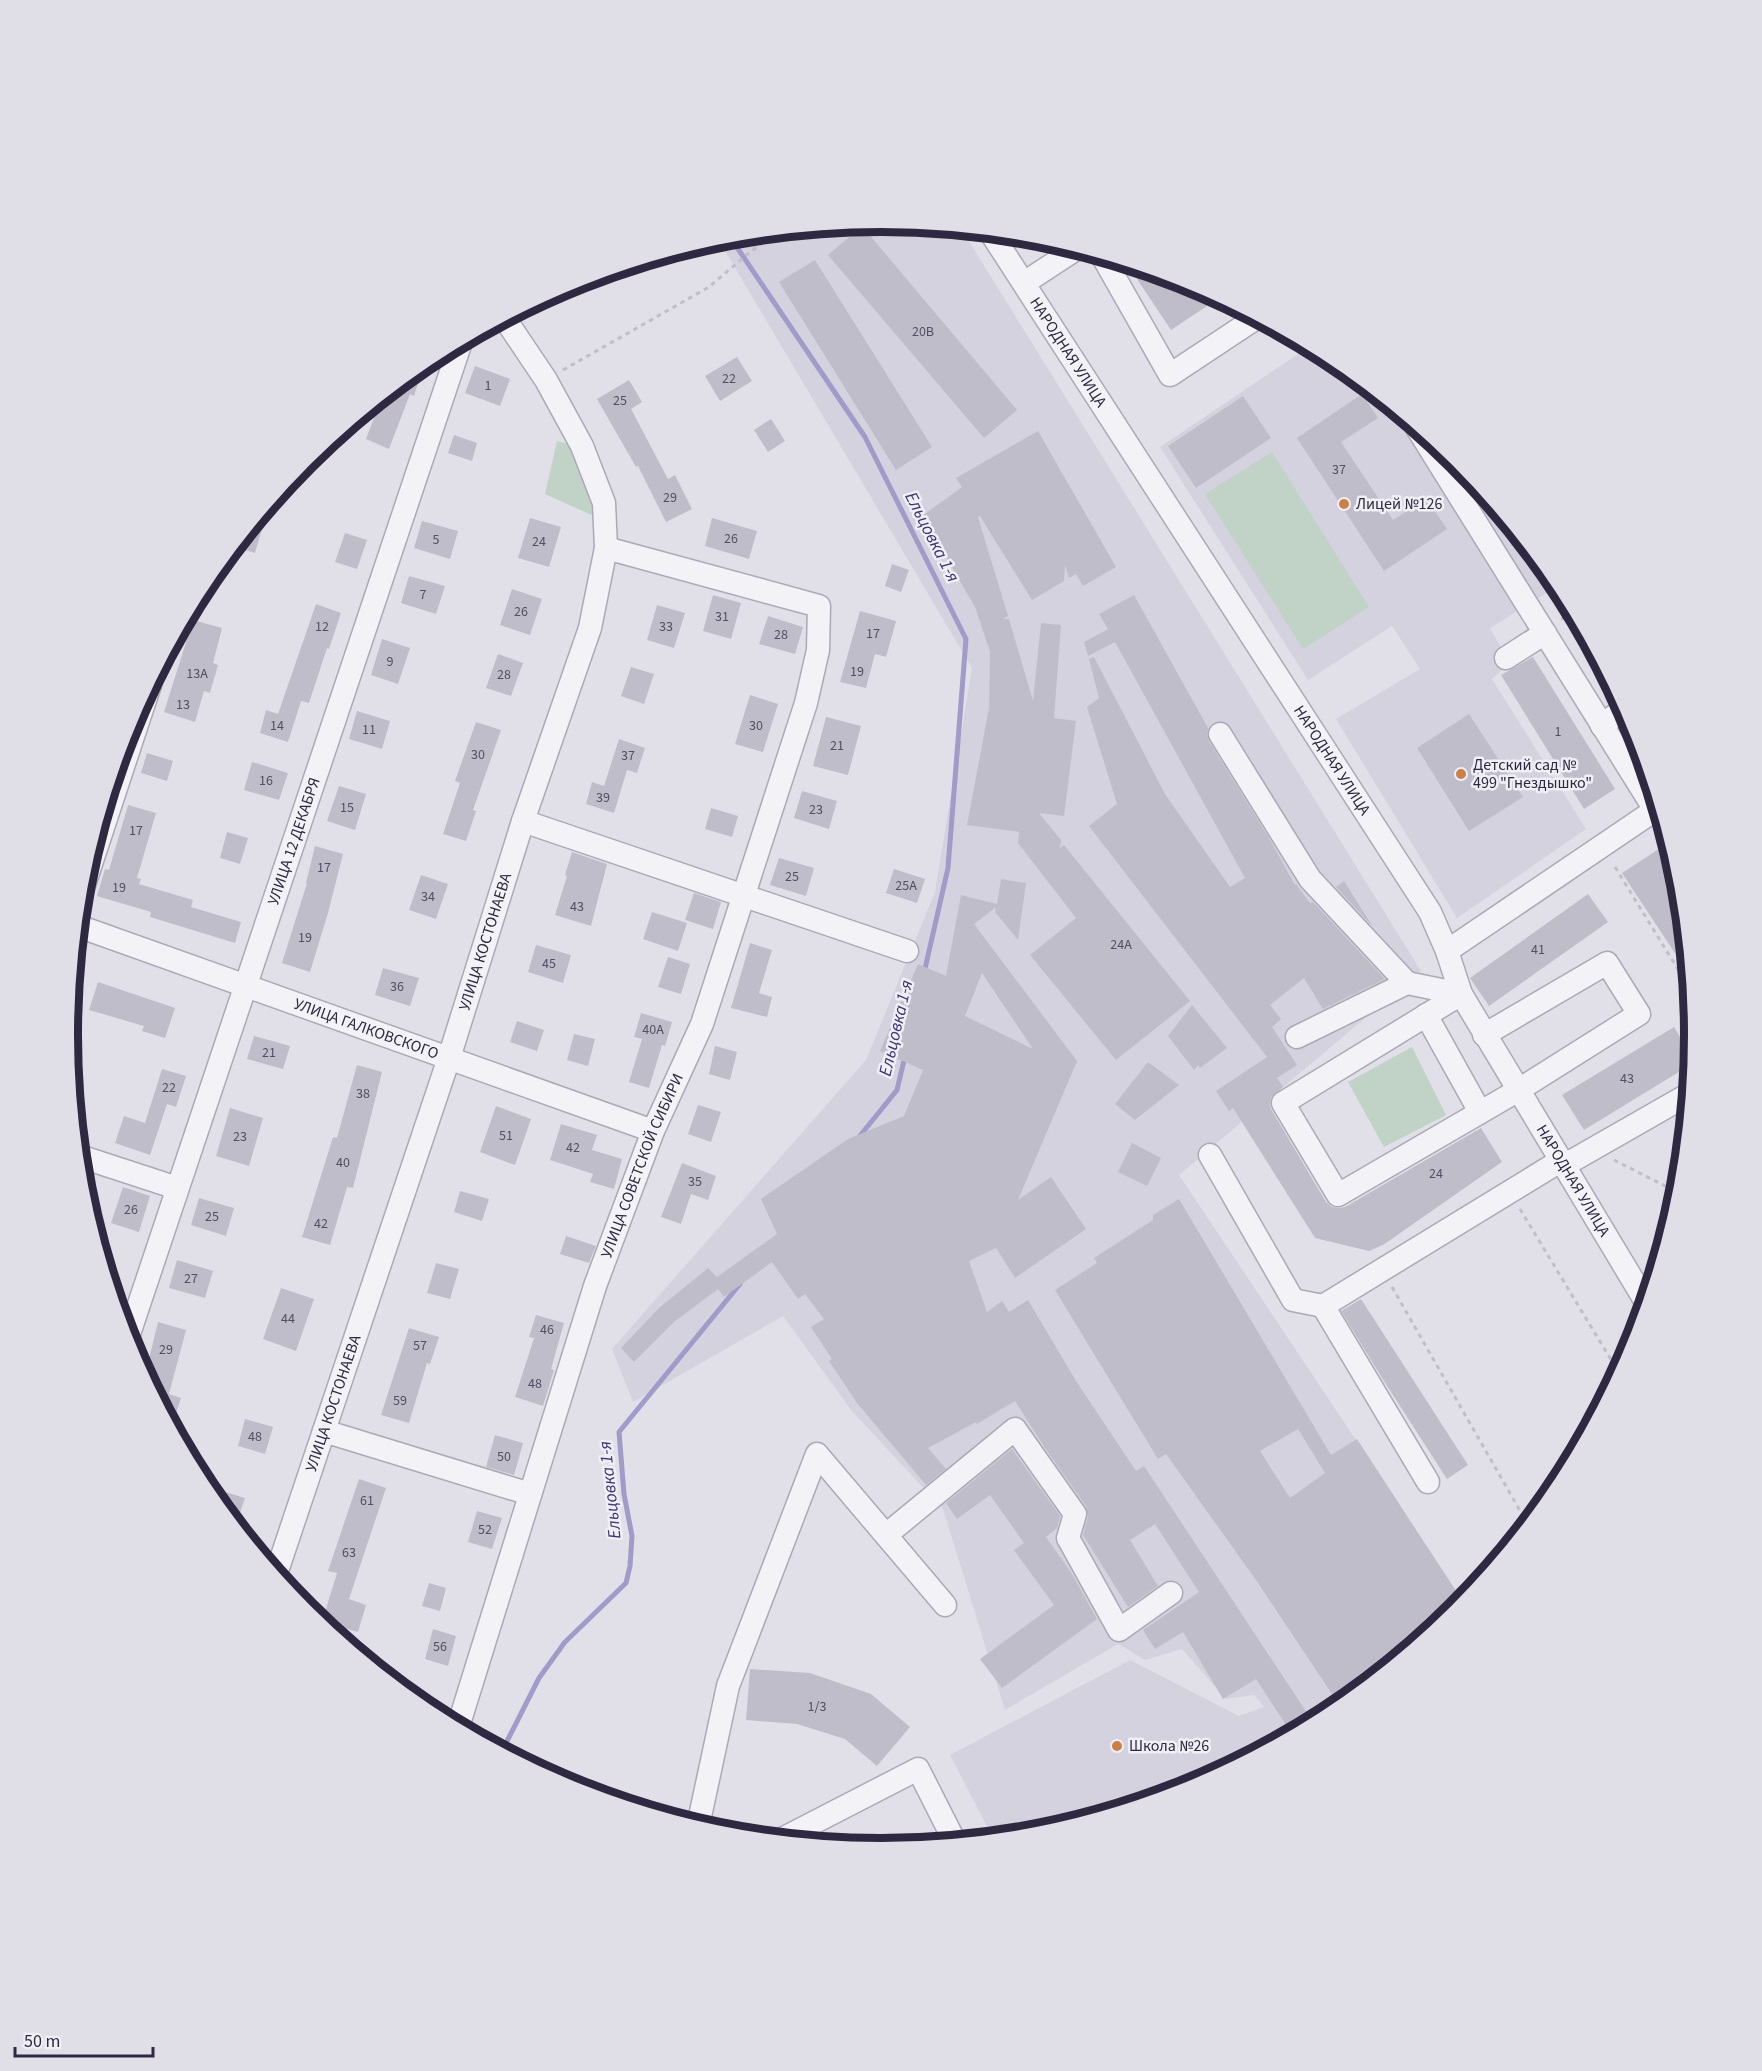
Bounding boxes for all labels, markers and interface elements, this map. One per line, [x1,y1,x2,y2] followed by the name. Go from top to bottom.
[1024,293,1112,412] street label: НАРОДНАЯ УЛИЦА
[912,322,934,342] house number: 20В
[722,369,736,389] house number: 22
[485,376,492,396] house number: 1
[613,391,627,411] house number: 25
[1332,460,1346,480] house number: 37
[663,488,677,508] house number: 29
[899,488,966,587] water label: Ельцовка 1-я
[1356,493,1442,515] place label: Лицей №126
[1337,497,1351,511] marker: Лицей №126
[724,529,738,549] house number: 26
[433,530,440,550] house number: 5
[532,532,546,552] house number: 24
[420,585,427,605] house number: 7
[514,602,528,622] house number: 26
[715,607,729,627] house number: 31
[315,617,329,637] house number: 12
[659,617,673,637] house number: 33
[866,624,880,644] house number: 17
[774,625,788,645] house number: 28
[387,652,394,672] house number: 9
[850,662,864,682] house number: 19
[186,664,208,684] house number: 13А
[497,665,511,685] house number: 28
[176,695,190,715] house number: 13
[1288,701,1376,820] street label: НАРОДНАЯ УЛИЦА
[270,716,284,736] house number: 14
[749,716,763,736] house number: 30
[362,720,376,740] house number: 11
[1555,722,1562,742] house number: 1
[830,736,844,756] house number: 21
[471,745,485,765] house number: 30
[621,746,635,766] house number: 37
[1473,754,1592,794] place label: Детский сад № 499 "Гнездышко"
[1454,767,1468,781] marker: Детский сад № 499 "Гнездышко"
[259,771,273,791] house number: 16
[262,774,326,908] street label: УЛИЦА 12 ДЕКАБРЯ
[596,788,610,808] house number: 39
[340,798,354,818] house number: 15
[809,800,823,820] house number: 23
[129,821,143,841] house number: 17
[317,858,331,878] house number: 17
[785,867,799,887] house number: 25
[453,870,517,1013] street label: УЛИЦА КОСТОНАЕВА
[895,876,917,896] house number: 25А
[112,878,126,898] house number: 19
[421,887,435,907] house number: 34
[570,897,584,917] house number: 43
[298,928,312,948] house number: 19
[1110,935,1132,955] house number: 24А
[1531,940,1545,960] house number: 41
[542,954,556,974] house number: 45
[390,977,404,997] house number: 36
[873,977,919,1079] water label: Ельцовка 1-я
[291,993,442,1065] street label: УЛИЦА ГАЛКОВСКОГО
[642,1020,664,1040] house number: 40А
[262,1043,276,1063] house number: 21
[1620,1069,1634,1089] house number: 43
[595,1070,689,1261] street label: УЛИЦА СОВЕТСКОЙ СИБИРИ
[162,1078,176,1098] house number: 22
[356,1084,370,1104] house number: 38
[1531,1120,1615,1241] street label: НАРОДНАЯ УЛИЦА
[499,1126,513,1146] house number: 51
[233,1127,247,1147] house number: 23
[566,1138,580,1158] house number: 42
[336,1153,350,1173] house number: 40
[1429,1164,1443,1184] house number: 24
[688,1172,702,1192] house number: 35
[124,1200,138,1220] house number: 26
[205,1207,219,1227] house number: 25
[314,1214,328,1234] house number: 42
[184,1269,198,1289] house number: 27
[281,1309,295,1329] house number: 44
[540,1320,554,1340] house number: 46
[300,1332,366,1475] street label: УЛИЦА КОСТОНАЕВА
[413,1336,427,1356] house number: 57
[159,1340,173,1360] house number: 29
[528,1374,542,1394] house number: 48
[393,1391,407,1411] house number: 59
[248,1427,262,1447] house number: 48
[592,1440,628,1540] water label: Ельцовка 1-я
[497,1447,511,1467] house number: 50
[360,1491,374,1511] house number: 61
[478,1520,492,1540] house number: 52
[342,1543,356,1563] house number: 63
[433,1637,447,1657] house number: 56
[808,1697,826,1717] house number: 1/3
[1129,1735,1209,1757] place label: Школа №26
[1110,1739,1124,1753] marker: Школа №26
[15,2020,153,2058] scale bar
[24,2029,60,2054] text: 50 m

